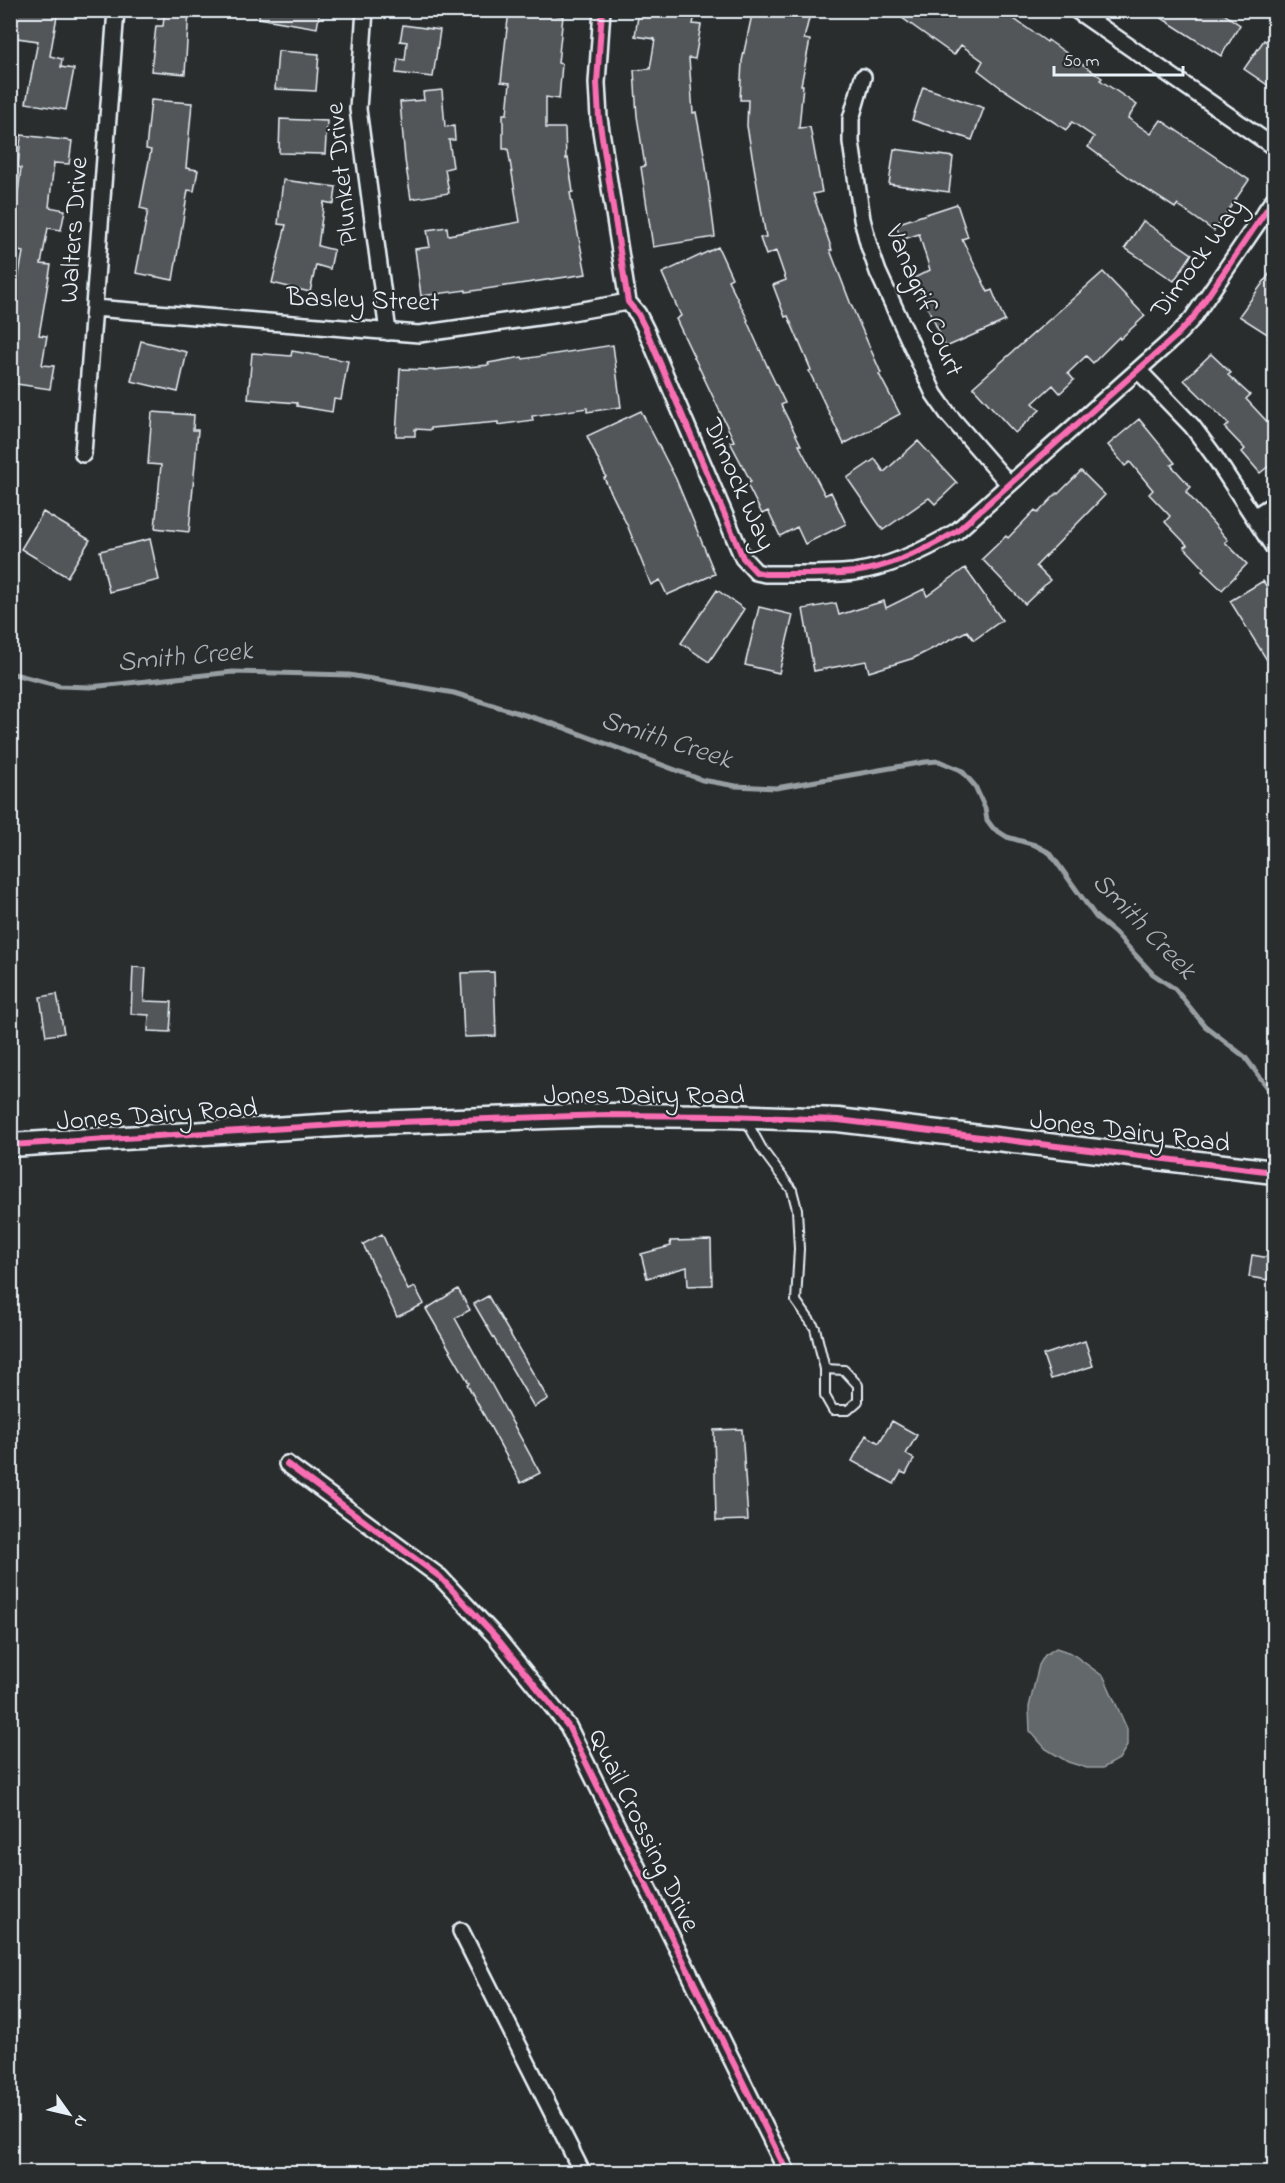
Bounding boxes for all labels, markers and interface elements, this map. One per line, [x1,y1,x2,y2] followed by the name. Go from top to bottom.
[1054,39,1183,77] scale bar
[1063,49,1100,75] text: 50 m
[316,100,370,247] street label: Plunket Drive
[50,155,100,304] street label: Walters Drive
[1141,191,1256,328] street label: Dimock Way
[873,218,973,383] street label: Vanagrif Court
[285,279,440,323] street label: Basley Street
[691,412,784,557] street label: Dimock Way
[116,632,256,684] water label: Smith Creek
[595,701,739,782] water label: Smith Creek
[1081,864,1206,991] water label: Smith Creek
[543,1077,745,1116] street label: Jones Dairy Road
[55,1090,259,1142] street label: Jones Dairy Road
[1028,1101,1232,1165] street label: Jones Dairy Road
[577,1723,709,1940] street label: Quail Crossing Drive
[39,2084,99,2144] north arrow
[67,2110,93,2133] text: N

